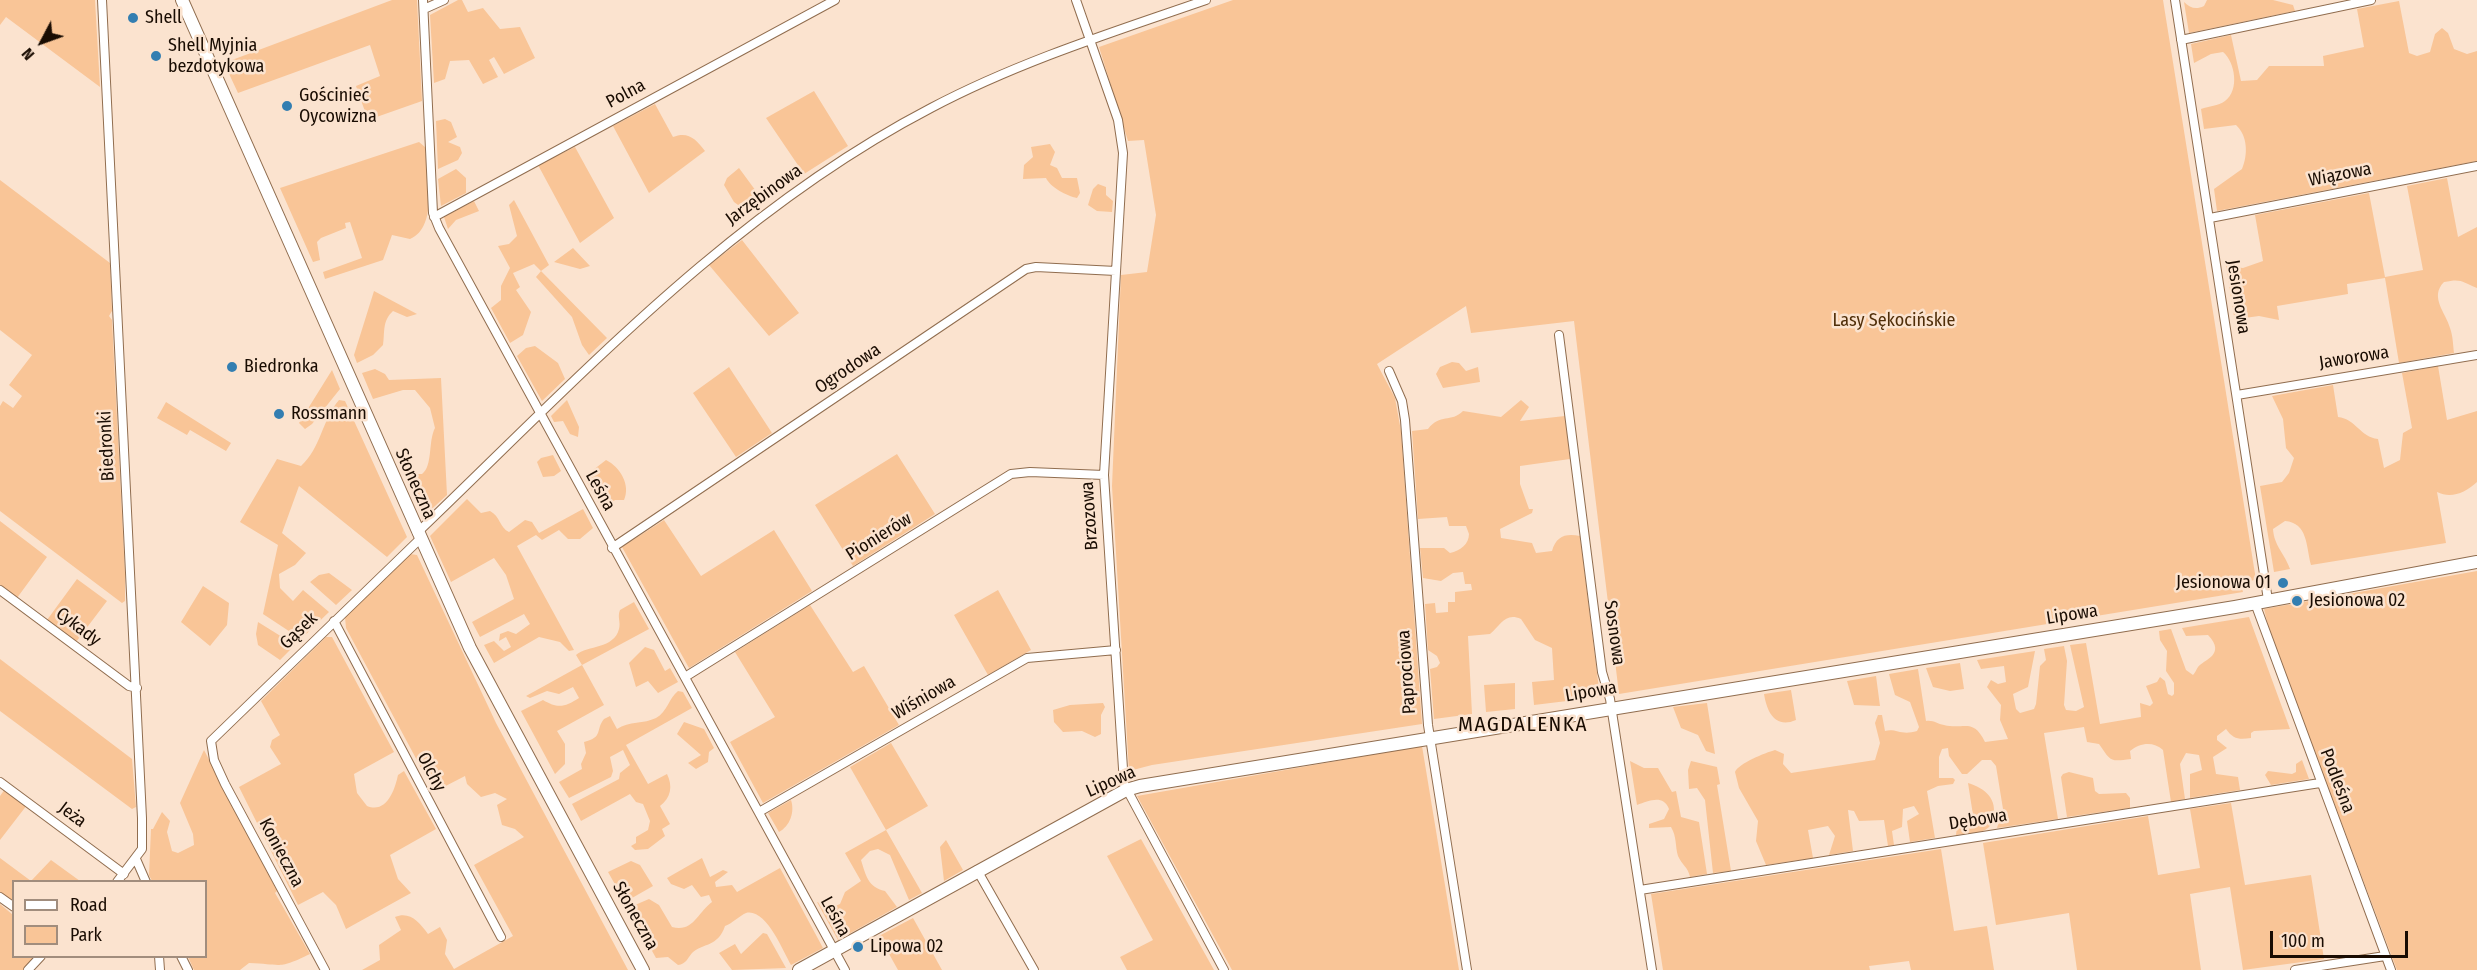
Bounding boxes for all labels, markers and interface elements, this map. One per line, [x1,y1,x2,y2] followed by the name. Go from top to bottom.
[145,7,182,29] place label: Shell
[126,11,140,25] marker: Shell
[12,12,72,72] north arrow
[168,35,264,78] place label: Shell Myjnia bezdotykowa
[18,44,38,64] text: N
[149,49,163,63] marker: Shell Myjnia bezdotykowa
[603,75,649,113] street label: Polna
[299,85,377,128] place label: Gościnieć Oycowizna
[280,99,294,113] marker: Gościnieć Oycowizna
[2307,158,2373,192] street label: Wiązowa
[722,160,806,230] street label: Jarzębinowa
[2221,258,2255,336] street label: Jesionowa
[1833,310,1955,332] park label: Lasy Sękocińskie
[811,339,885,399] street label: Ogrodowa
[2317,342,2391,374] street label: Jaworowa
[244,356,319,378] place label: Biedronka
[225,360,239,374] marker: Biedronka
[291,403,367,425] place label: Rossmann
[272,407,286,421] marker: Rossmann
[94,410,120,482] street label: Biedronki
[390,445,440,523] street label: Słoneczna
[580,467,620,515] street label: Leśna
[1077,481,1103,551] street label: Brzozowa
[842,508,916,566] street label: Pionierów
[2176,572,2271,594] place label: Jesionowa 01
[2276,576,2290,590] marker: Jesionowa 01
[2309,590,2405,612] place label: Jesionowa 02
[2290,594,2304,608] marker: Jesionowa 02
[1599,599,1629,667] street label: Sosnowa
[2045,600,2099,630] street label: Lipowa
[51,603,105,651] street label: Cykady
[276,608,322,654] street label: Gąsek
[1393,629,1421,715] street label: Paprociowa
[888,671,960,725] street label: Wiśniowa
[1564,677,1618,707] street label: Lipowa
[1458,712,1588,738] district label: MAGDALENKA
[2315,746,2359,816] street label: Podleśna
[412,749,450,795] street label: Olchy
[1083,762,1139,802] street label: Lipowa
[54,798,90,832] street label: Jeża
[1947,805,2009,835] street label: Dębowa
[254,815,308,891] street label: Konieczna
[607,878,663,954] street label: Słoneczna
[12,880,207,958] legend
[815,893,855,941] street label: Leśna
[70,894,107,916] text: Road
[2273,919,2411,957] scale bar
[70,924,102,946] text: Park
[2281,930,2325,952] text: 100 m
[870,936,943,958] place label: Lipowa 02
[851,940,865,954] marker: Lipowa 02

